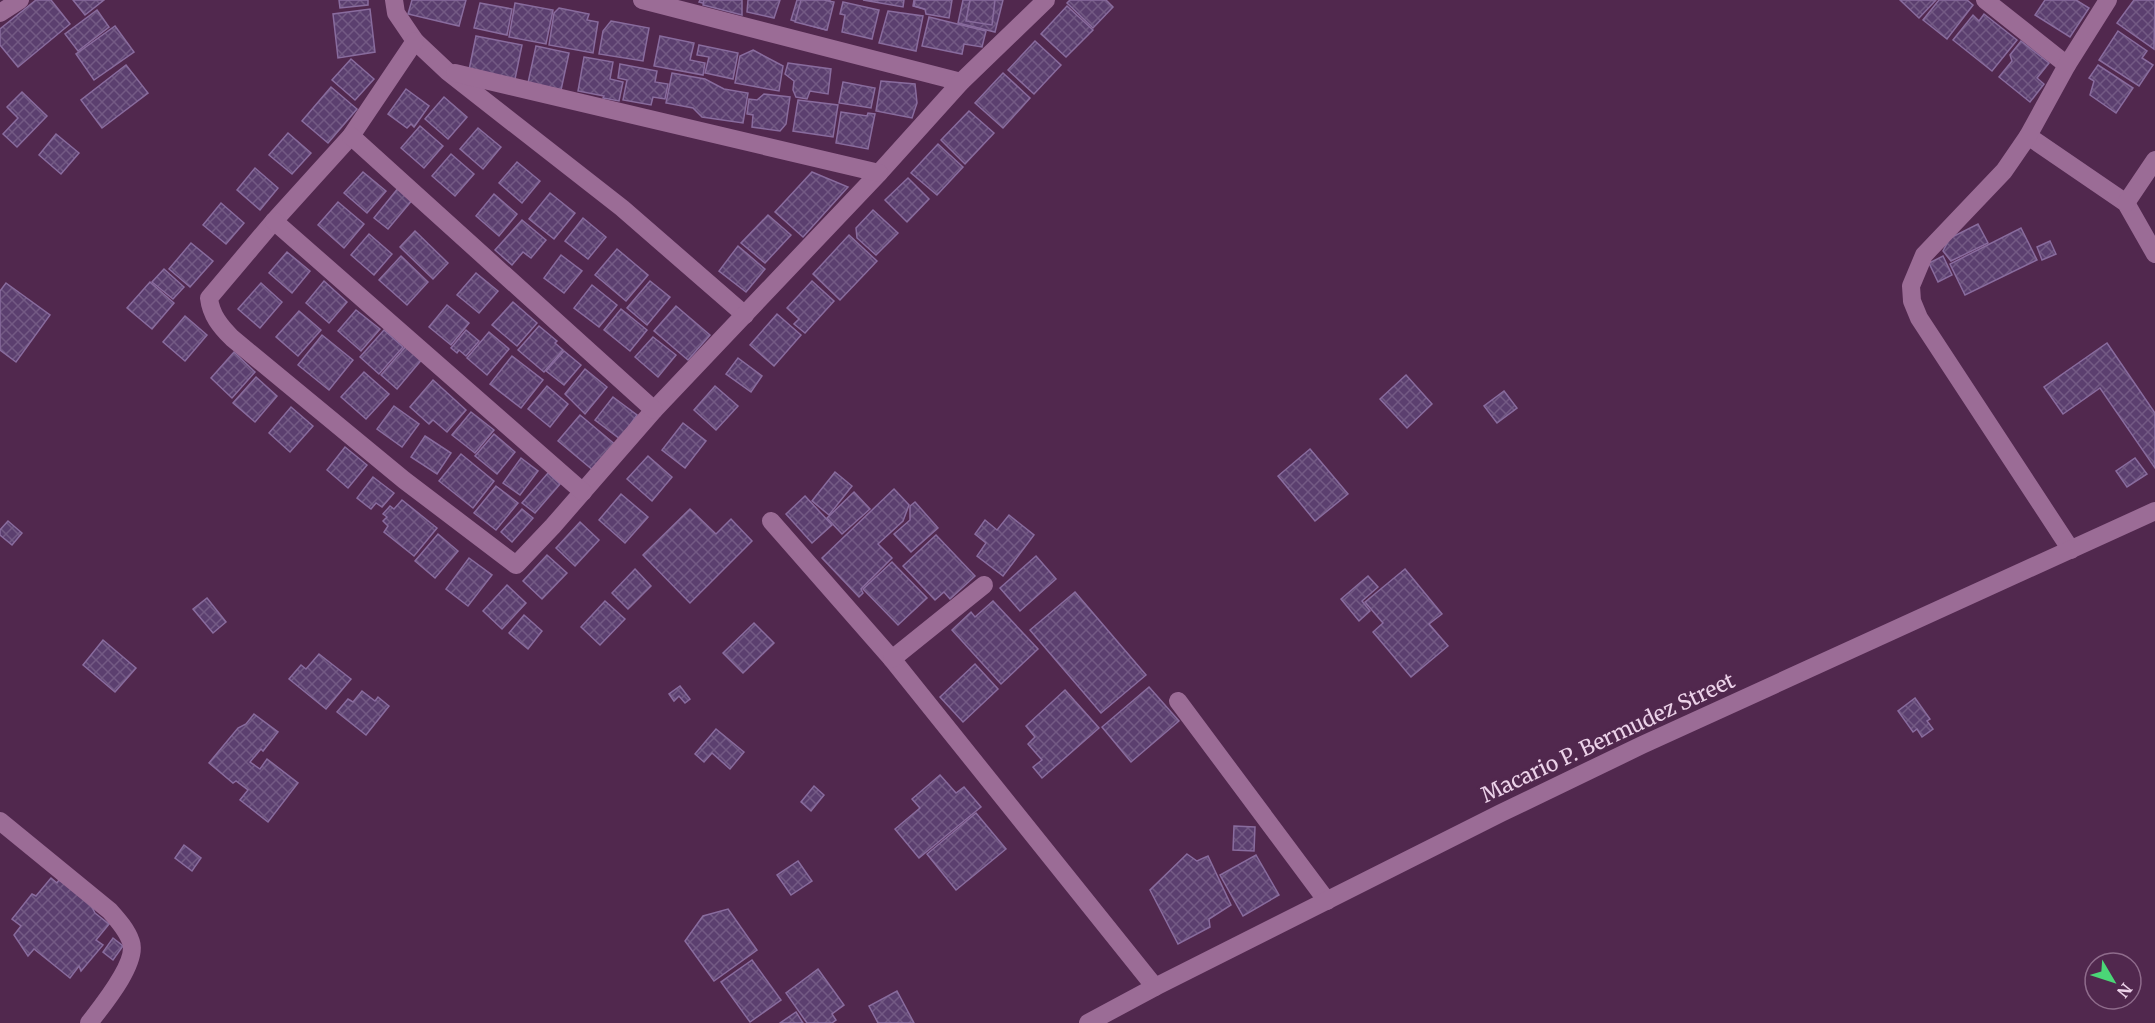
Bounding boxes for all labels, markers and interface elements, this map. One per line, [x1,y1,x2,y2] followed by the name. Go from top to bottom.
[1477,667,1739,808] street label: Macario P. Bermudez Street
[2083,951,2143,1011] north arrow
[2113,979,2136,1002] text: N

